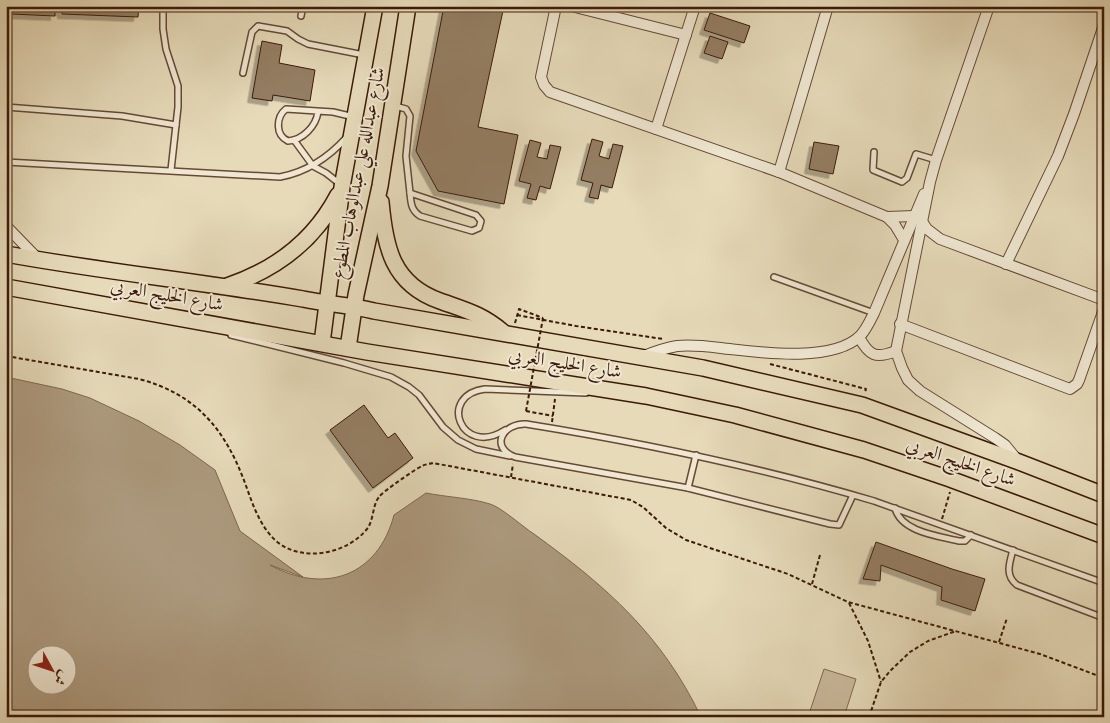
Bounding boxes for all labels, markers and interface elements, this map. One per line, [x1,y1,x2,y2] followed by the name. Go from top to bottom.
[327,65,396,282] street label: شارع عبدالله علي عبدالوهاب المطوع
[108,274,225,322] street label: شارع الخليج العربي
[506,343,623,389] street label: شارع الخليج العربي
[901,433,1019,497] street label: شارع الخليج العربي
[28,646,78,696] north arrow
[51,667,73,689] text: ش

